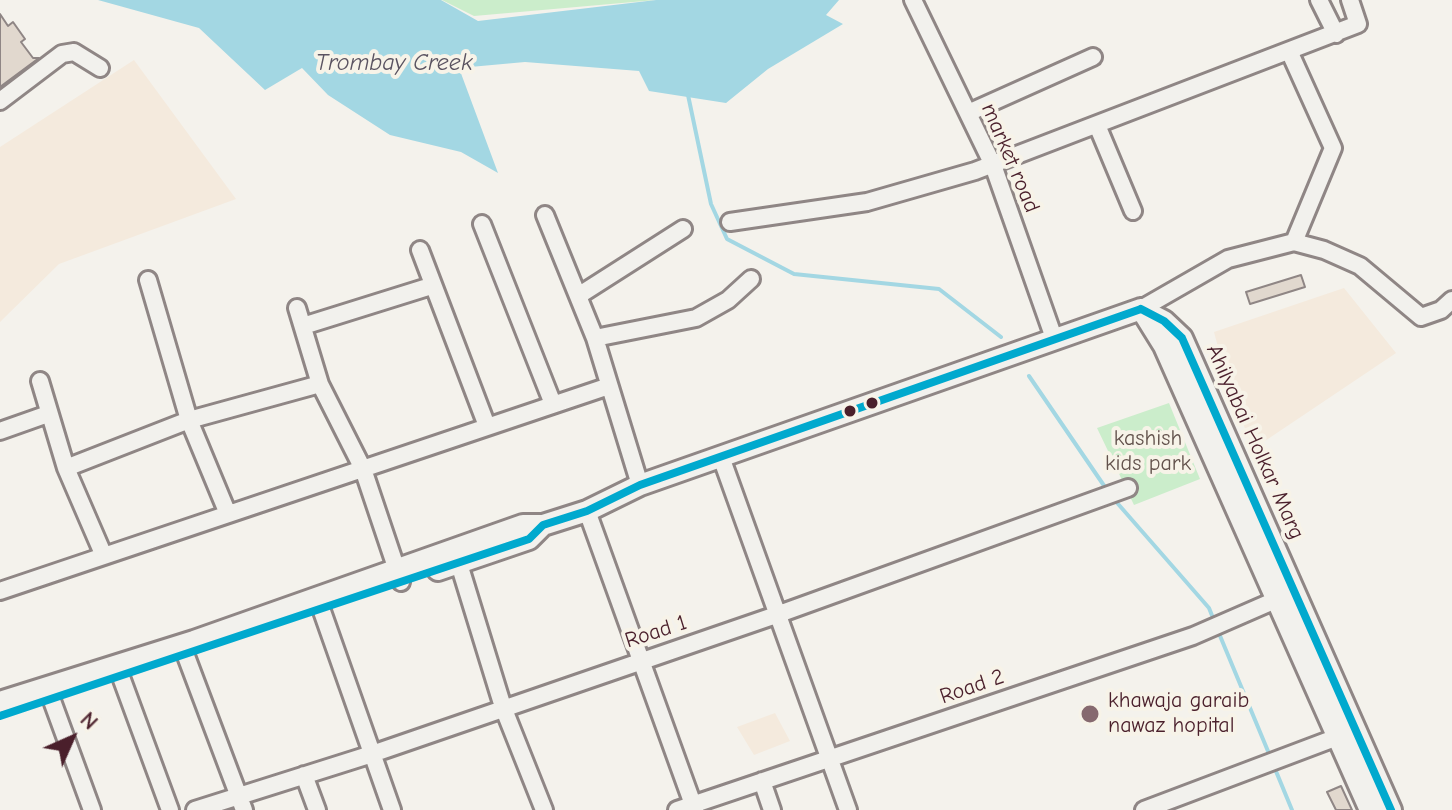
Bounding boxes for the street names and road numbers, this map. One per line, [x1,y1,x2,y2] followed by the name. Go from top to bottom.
[975,99,1045,217] street label: market road
[1200,341,1310,543] street label: Ahilyabai Holkar Marg
[622,610,690,654] street label: Road 1
[936,664,1008,710] street label: Road 2

